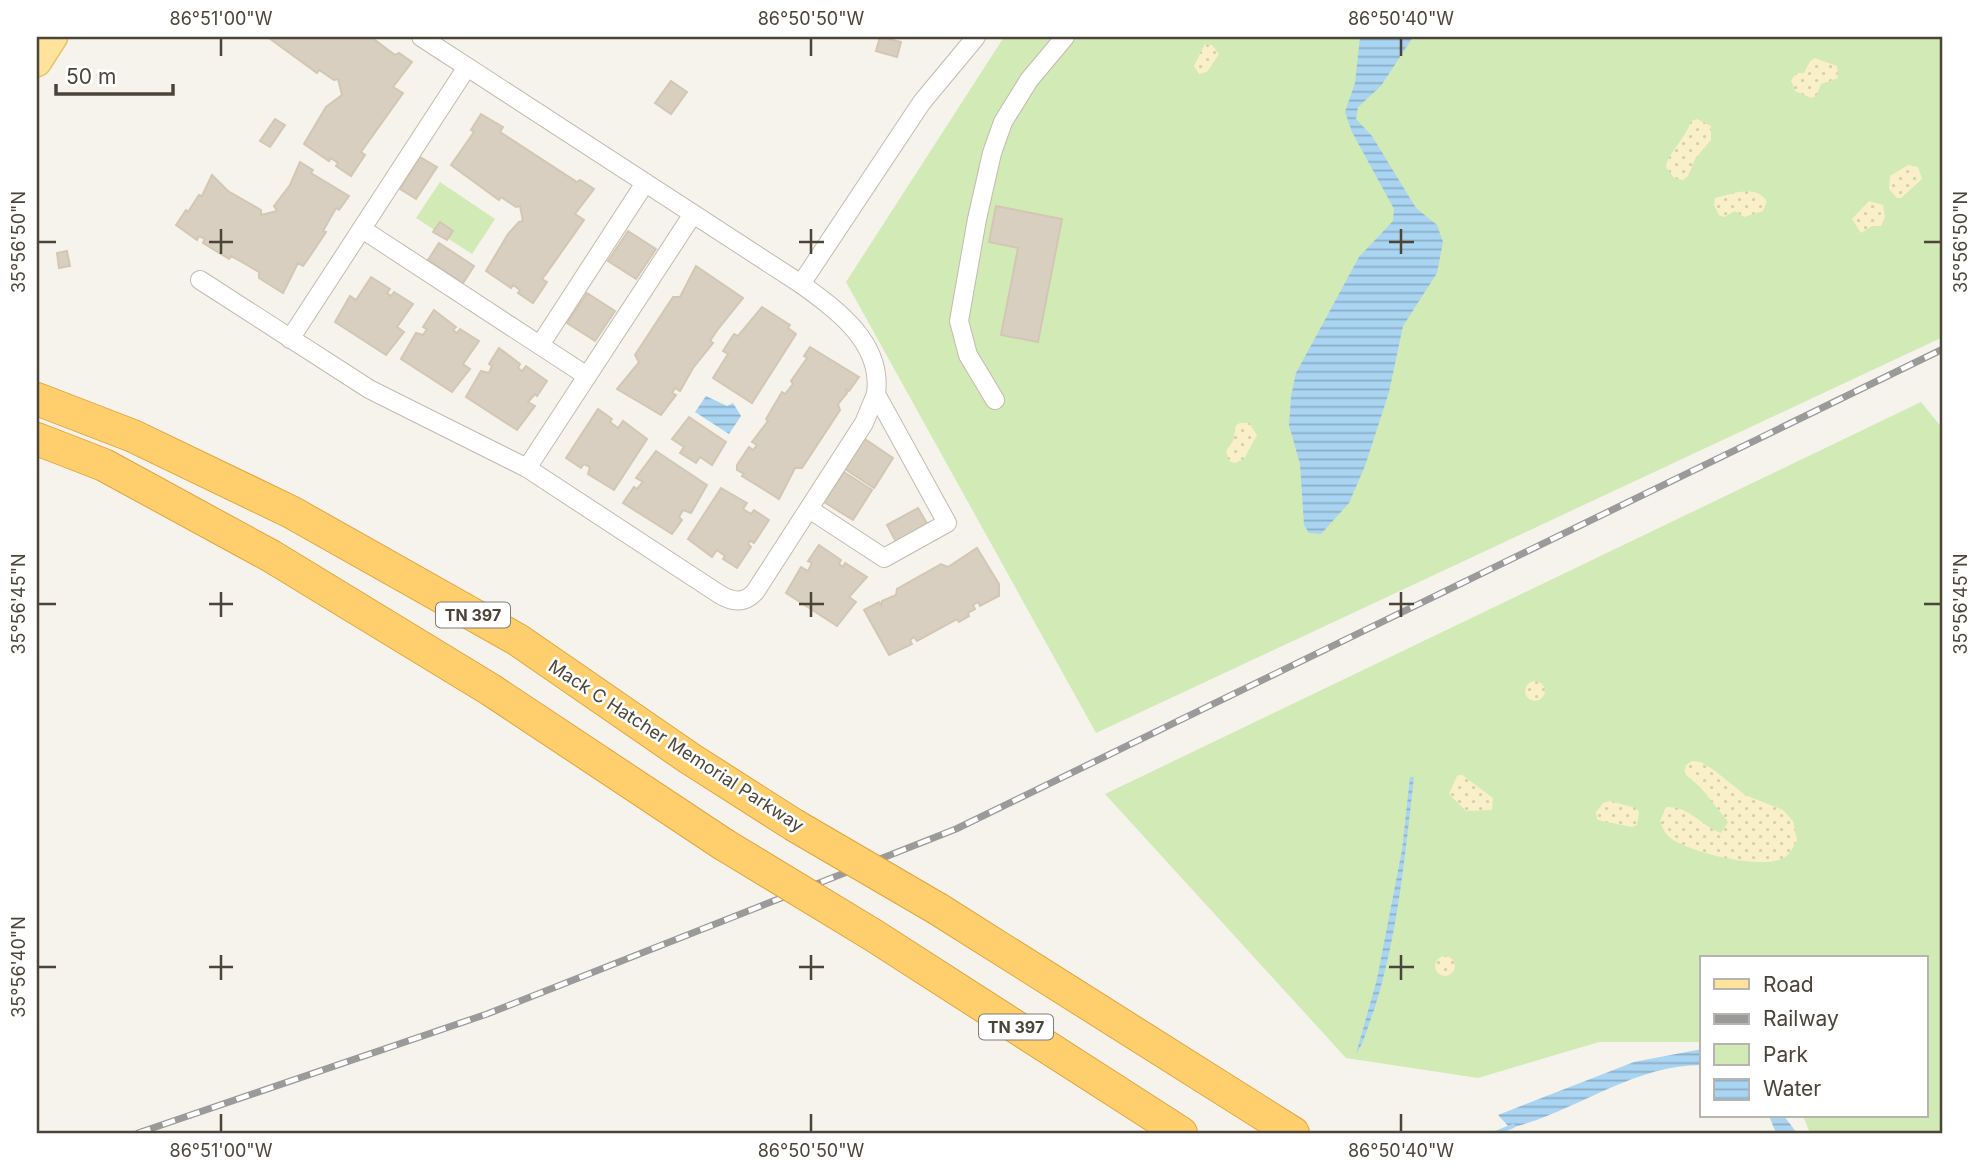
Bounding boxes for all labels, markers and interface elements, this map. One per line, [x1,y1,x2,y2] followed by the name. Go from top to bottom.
[170,8,273,29] text: 86°51'00"W
[758,8,865,29] text: 86°50'50"W
[1348,8,1454,29] text: 86°50'40"W
[56,52,173,96] scale bar
[66,64,116,89] text: 50 m
[8,191,29,293] text: 35°56'50"N
[1950,191,1971,293] text: 35°56'50"N
[8,553,29,655] text: 35°56'45"N
[1950,553,1971,655] text: 35°56'45"N
[436,602,510,628] road number: TN 397
[545,655,808,836] street label: Mack C Hatcher Memorial Parkway
[8,916,29,1018] text: 35°56'40"N
[1700,956,1927,1118] legend
[1763,972,1814,997] text: Road
[1763,1006,1839,1031] text: Railway
[979,1015,1053,1040] road number: TN 397
[1763,1042,1808,1067] text: Park
[1763,1076,1821,1101] text: Water
[170,1140,273,1161] text: 86°51'00"W
[758,1140,865,1161] text: 86°50'50"W
[1348,1140,1454,1161] text: 86°50'40"W

